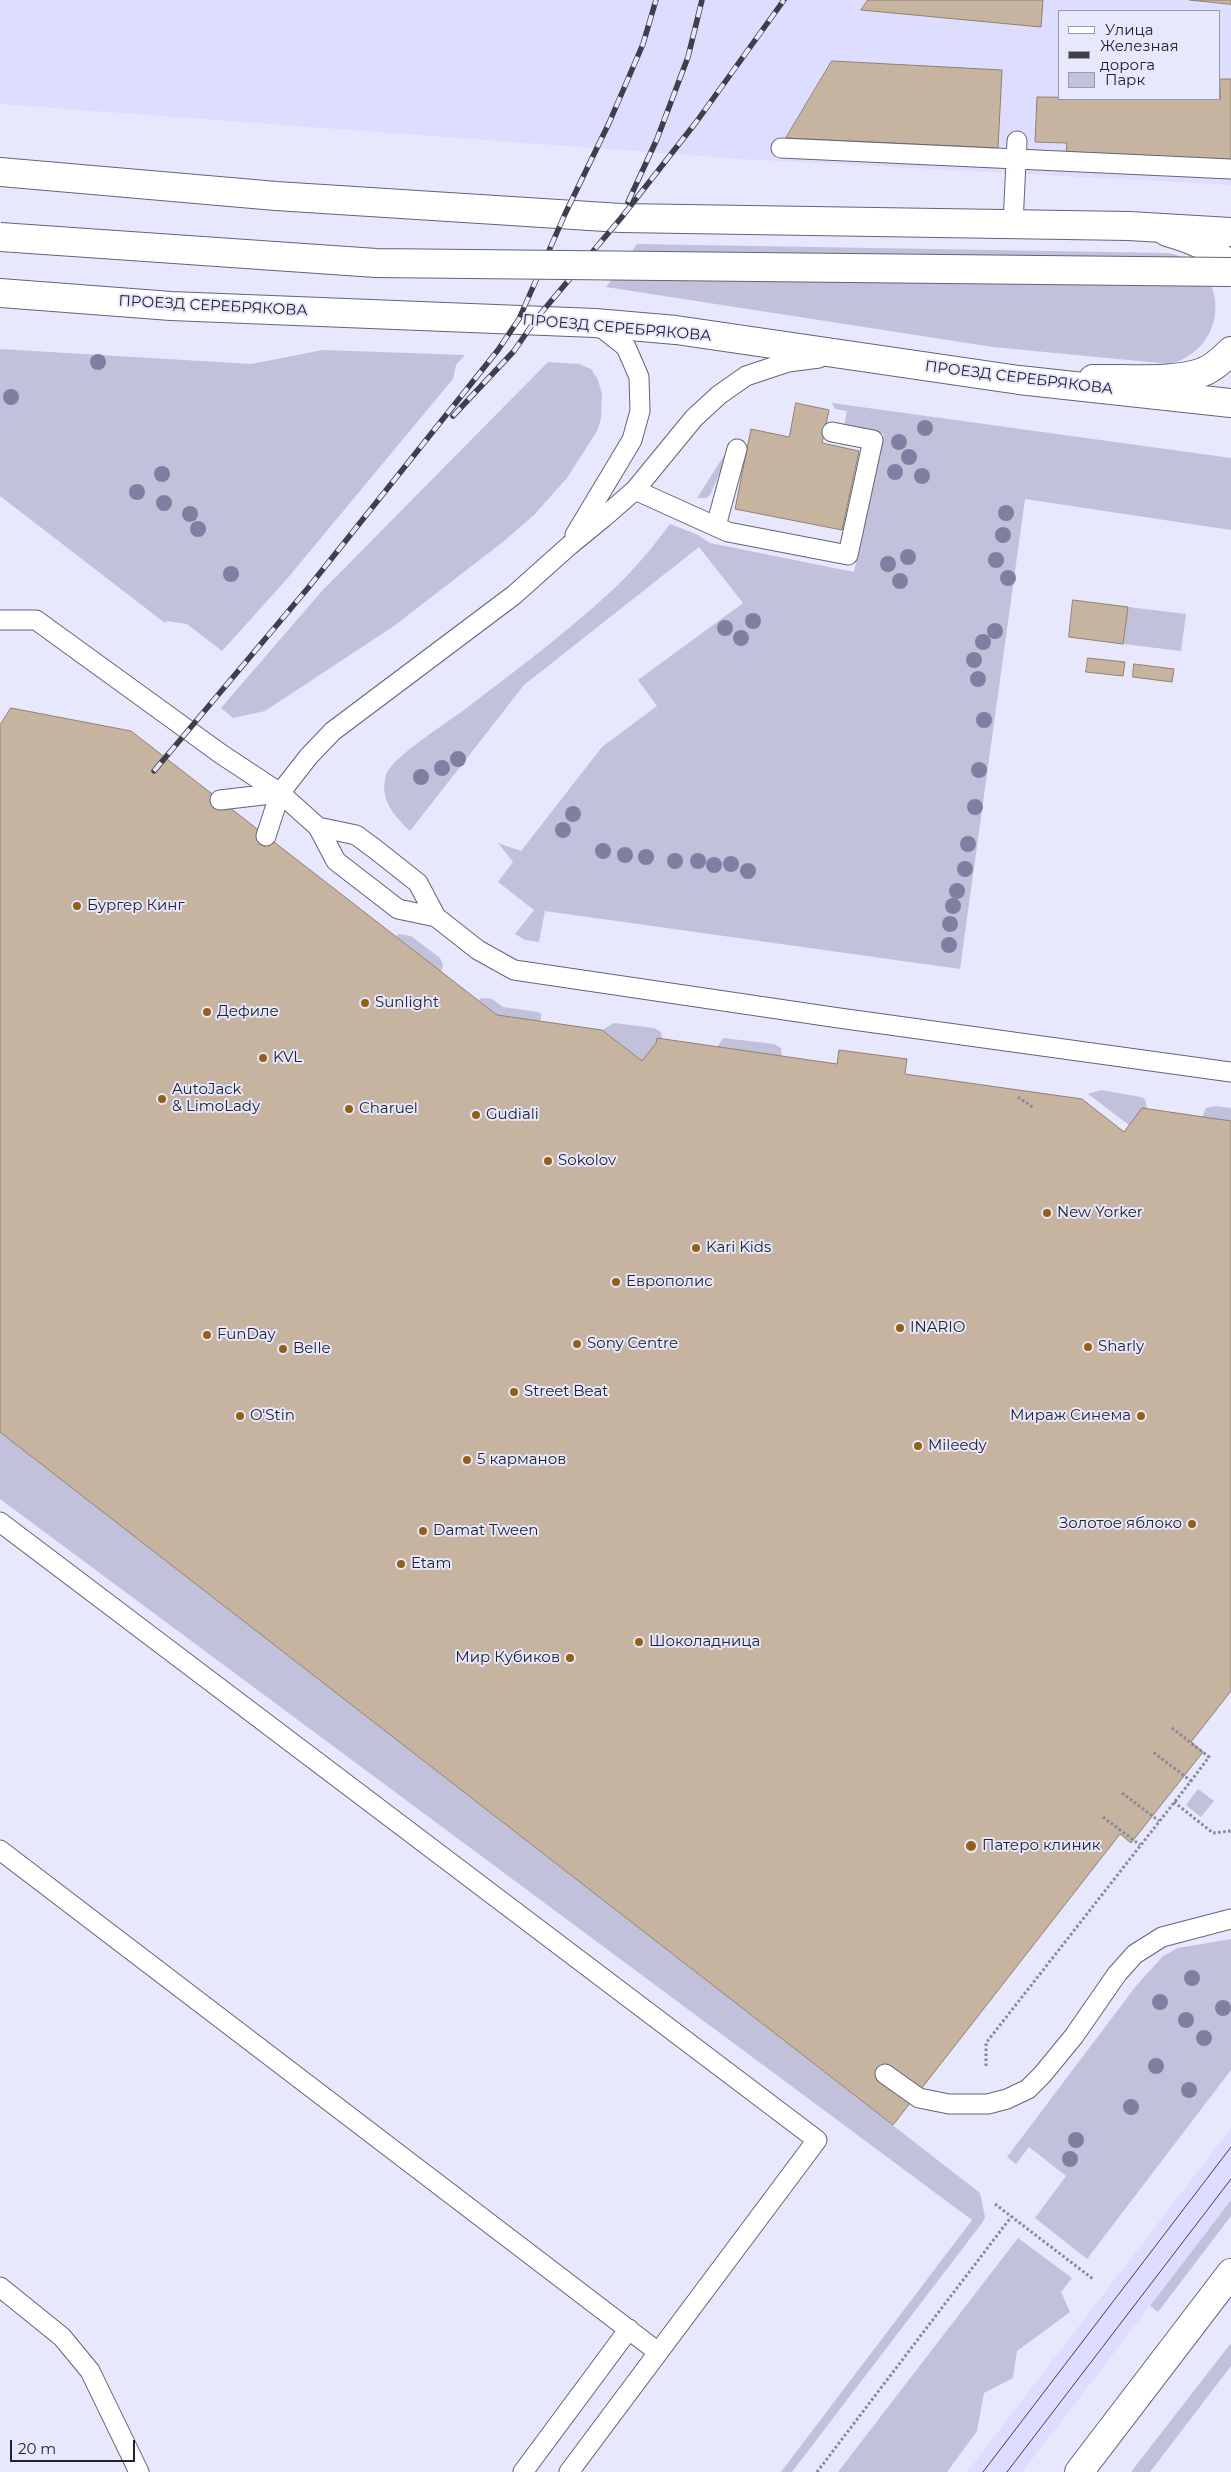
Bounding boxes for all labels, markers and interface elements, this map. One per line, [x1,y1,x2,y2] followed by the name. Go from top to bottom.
[1058,10,1221,100] legend
[1105,20,1153,39] text: Улица
[1100,36,1179,74] text: Железная дорога
[1105,70,1145,89] text: Парк
[118,292,308,320] street label: ПРОЕЗД СЕРЕБРЯКОВА
[522,311,712,345] street label: ПРОЕЗД СЕРЕБРЯКОВА
[924,358,1114,398] street label: ПРОЕЗД СЕРЕБРЯКОВА
[87,897,185,915] place label: Бургер Кинг
[71,900,83,912] marker: Бургер Кинг
[375,994,439,1012] place label: Sunlight
[359,997,371,1009] marker: Sunlight
[217,1003,279,1021] place label: Дефиле
[201,1006,213,1018] marker: Дефиле
[273,1049,302,1067] place label: KVL
[257,1052,269,1064] marker: KVL
[172,1081,260,1116] place label: AutoJack & LimoLady
[156,1093,168,1105] marker: AutoJack & LimoLady
[359,1100,418,1118] place label: Charuel
[343,1103,355,1115] marker: Charuel
[486,1106,539,1124] place label: Gudiali
[470,1109,482,1121] marker: Gudiali
[558,1152,616,1170] place label: Sokolov
[542,1155,554,1167] marker: Sokolov
[1057,1204,1143,1222] place label: New Yorker
[1041,1207,1053,1219] marker: New Yorker
[706,1239,771,1257] place label: Kari Kids
[690,1242,702,1254] marker: Kari Kids
[626,1273,713,1291] place label: Европолис
[610,1276,622,1288] marker: Европолис
[910,1319,965,1337] place label: INARIO
[894,1322,906,1334] marker: INARIO
[217,1326,276,1344] place label: FunDay
[201,1329,213,1341] marker: FunDay
[587,1335,678,1353] place label: Sony Centre
[571,1338,583,1350] marker: Sony Centre
[1098,1338,1144,1356] place label: Sharly
[293,1340,330,1358] place label: Belle
[1082,1341,1094,1353] marker: Sharly
[277,1343,289,1355] marker: Belle
[524,1383,608,1401] place label: Street Beat
[508,1386,520,1398] marker: Street Beat
[250,1407,295,1425] place label: O'Stin
[1010,1407,1131,1425] place label: Мираж Синема
[234,1410,246,1422] marker: O'Stin
[1135,1410,1147,1422] marker: Мираж Синема
[928,1437,987,1455] place label: Mileedy
[912,1440,924,1452] marker: Mileedy
[477,1451,566,1469] place label: 5 карманов
[461,1454,473,1466] marker: 5 карманов
[1059,1515,1182,1533] place label: Золотое яблоко
[1186,1518,1198,1530] marker: Золотое яблоко
[433,1522,538,1540] place label: Damat Tween
[417,1525,429,1537] marker: Damat Tween
[411,1555,451,1573] place label: Etam
[395,1558,407,1570] marker: Etam
[649,1633,760,1651] place label: Шоколадница
[633,1636,645,1648] marker: Шоколадница
[455,1649,560,1667] place label: Мир Кубиков
[564,1652,576,1664] marker: Мир Кубиков
[982,1837,1101,1855] place label: Патеро клиник
[964,1839,978,1853] marker: Патеро клиник
[12,2430,138,2462] scale bar
[18,2439,56,2458] text: 20 m

